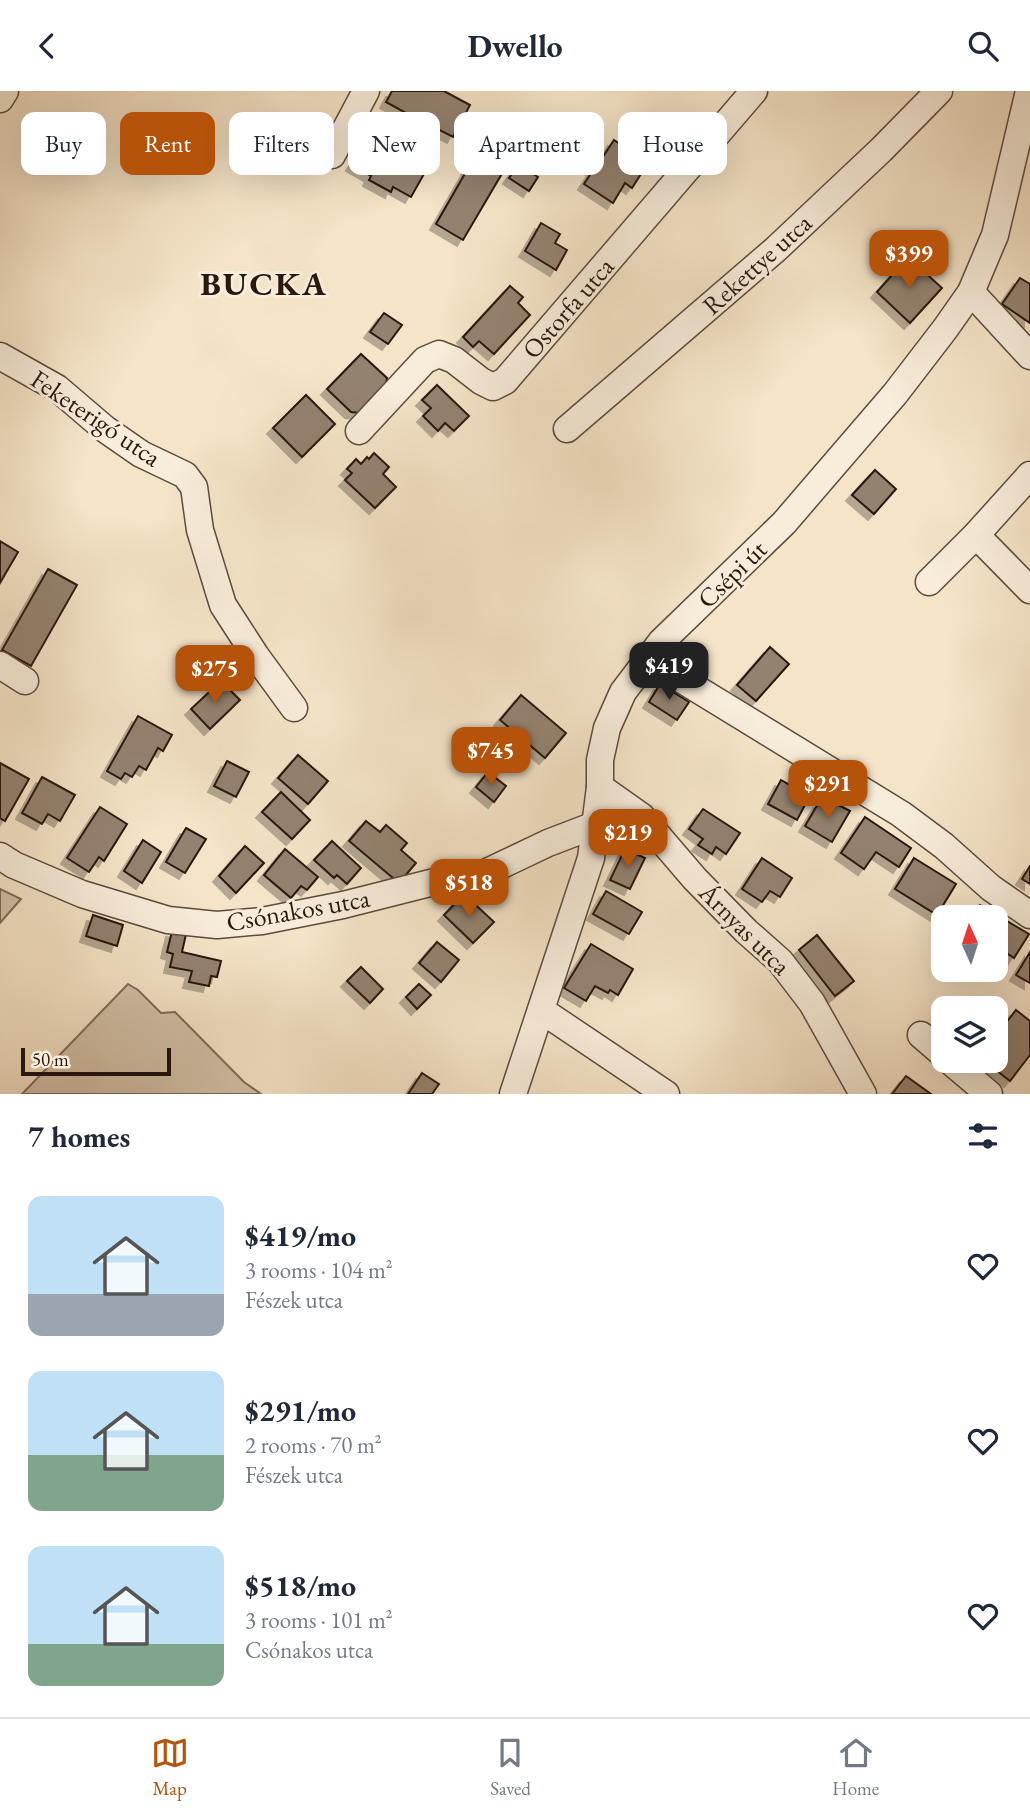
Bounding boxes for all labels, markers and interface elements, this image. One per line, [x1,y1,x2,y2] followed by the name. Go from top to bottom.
[467,25,563,67] text: Dwello
[28,27,66,65] icon: back
[964,27,1002,65] icon: search
[21,112,106,175] chip: Buy
[120,112,215,175] chip: Rent
[229,112,334,175] chip: Filters
[348,112,440,175] chip: New
[454,112,604,175] chip: Apartment
[618,112,727,175] chip: House
[695,206,819,322] street label: Rekettye utca
[868,231,950,290] pin: $399
[885,238,933,268] text: $399
[515,250,622,366] street label: Ostorfa utca
[200,262,328,305] district label: BUCKA
[24,362,168,474] street label: Feketerigó utca
[690,533,774,615] street label: Csépi út
[628,643,710,702] pin: $419
[174,645,256,705] pin: $275
[645,650,693,680] text: $419
[191,653,239,683] text: $275
[450,727,532,787] pin: $745
[467,735,515,765] text: $745
[787,761,869,820] pin: $291
[804,768,852,798] text: $291
[587,809,669,869] pin: $219
[604,817,652,847] text: $219
[428,859,510,919] pin: $518
[445,867,493,897] text: $518
[691,875,799,983] street label: Árnyas utca
[224,881,373,939] street label: Csónakos utca
[931,905,1008,982] north arrow
[931,905,1008,1073] map controls
[931,996,1008,1073] button: layers
[21,1045,172,1077] scale bar
[32,1047,69,1072] text: 50 m
[28,1117,130,1156] text: 7 homes
[964,1117,1002,1155] icon: filters
[245,1216,356,1255] text: $419/mo
[84,1224,168,1308] icon: home
[964,1247,1002,1285] icon: heart
[245,1255,393,1285] text: 3 rooms · 104 m²
[245,1285,343,1315] text: Fészek utca
[245,1391,356,1430] text: $291/mo
[84,1399,168,1483] icon: home
[964,1422,1002,1460] icon: heart
[245,1430,382,1460] text: 2 rooms · 70 m²
[245,1460,343,1490] text: Fészek utca
[245,1566,356,1605] text: $518/mo
[84,1574,168,1658] icon: home
[964,1597,1002,1635] icon: heart
[245,1605,393,1635] text: 3 rooms · 101 m²
[245,1635,373,1665] text: Csónakos utca
[151,1734,189,1801] tab: Map
[490,1734,531,1801] tab: Saved
[832,1734,879,1801] tab: Home

